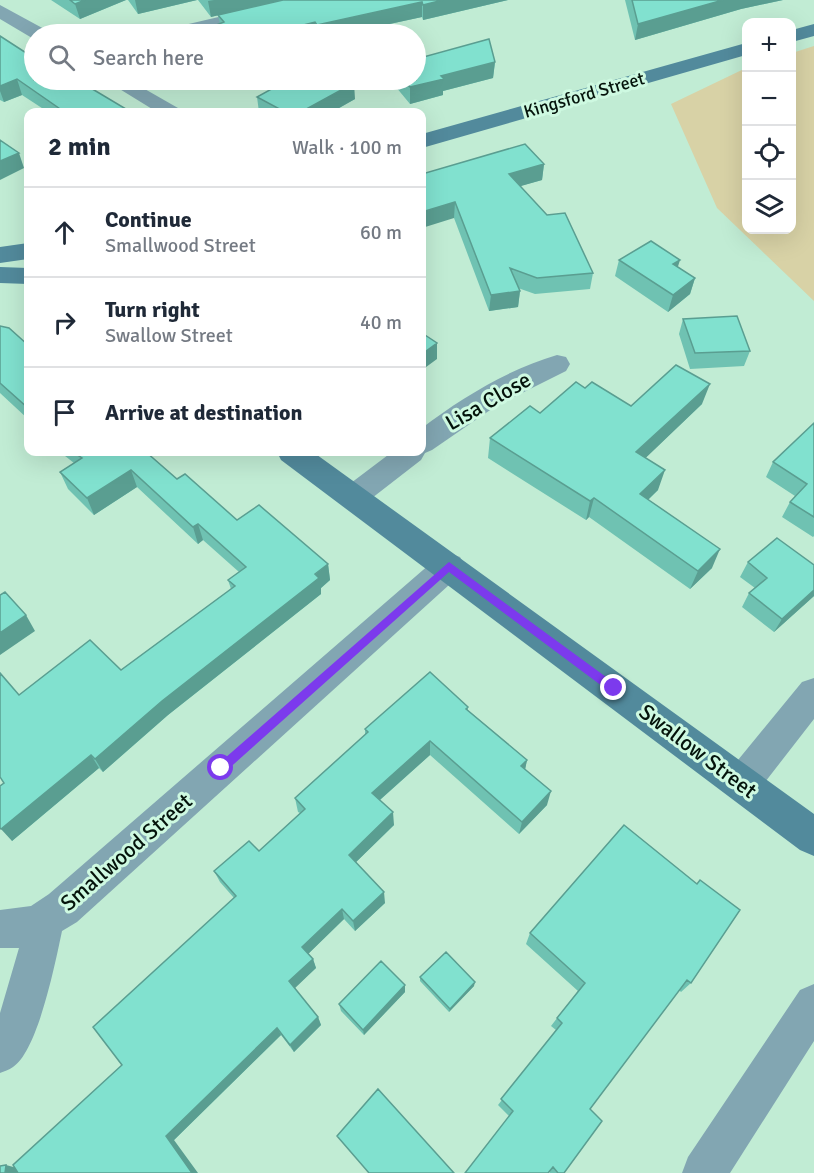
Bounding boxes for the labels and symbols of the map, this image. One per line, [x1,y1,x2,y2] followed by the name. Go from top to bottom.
[521,67,647,123] street label: Kingsford Street
[440,366,536,436] street label: Lisa Close
[600,674,626,700] route end
[634,698,762,804] street label: Swallow Street
[207,754,233,780] route start
[55,787,198,917] street label: Smallwood Street

